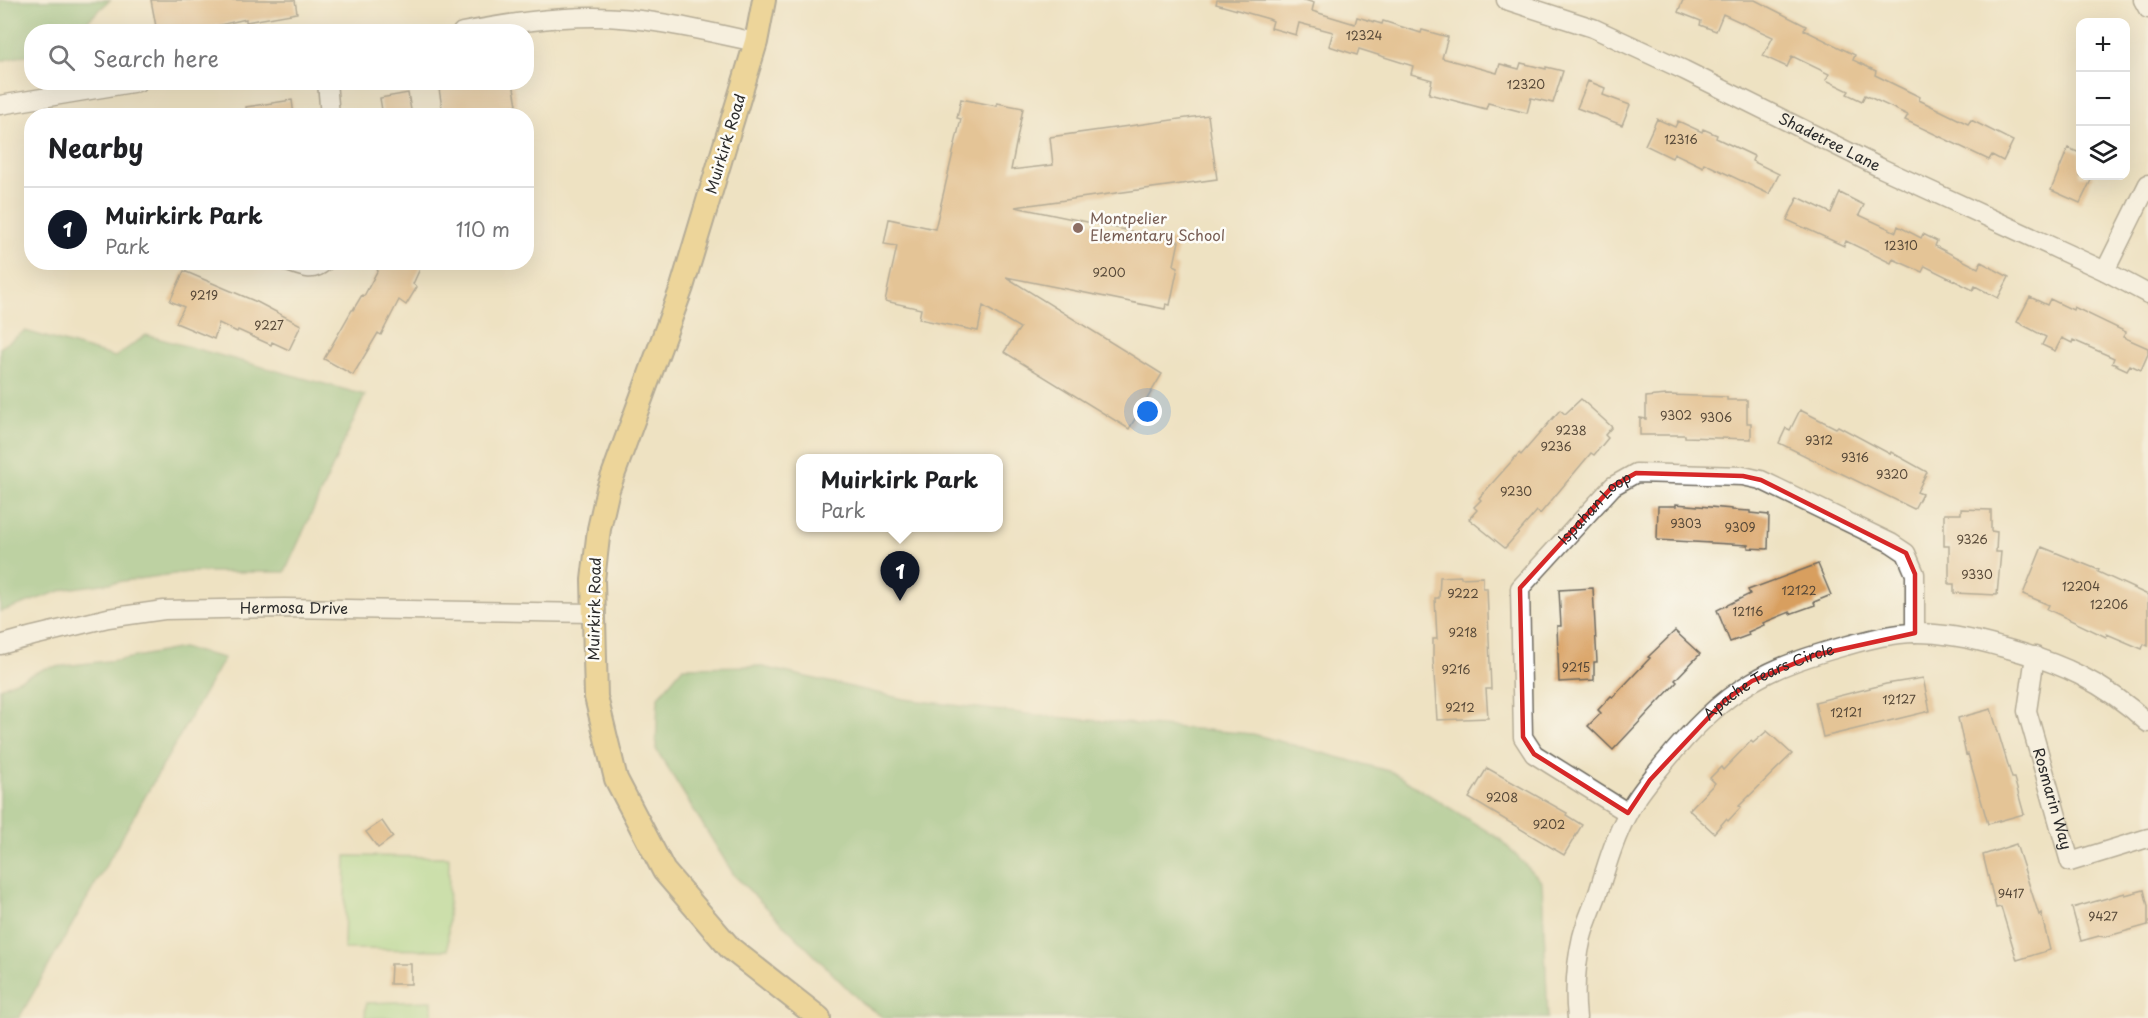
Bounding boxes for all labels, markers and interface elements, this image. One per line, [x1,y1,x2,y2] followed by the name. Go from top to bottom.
[2076,18,2130,180] map controls
[2076,18,2130,72] button: +
[24,24,534,90] search box
[1346,26,1382,44] house number: 12324
[45,41,78,74] icon: search
[93,41,219,74] text: Search here
[2076,72,2130,126] button: −
[1507,75,1545,93] house number: 12320
[698,91,751,196] street label: Muirkirk Road
[1775,106,1885,176] street label: Shadetree Lane
[2076,126,2130,180] button: layers
[48,128,143,167] text: Nearby
[1664,130,1698,148] house number: 12316
[105,198,263,231] text: Muirkirk Park
[1090,206,1225,246] place label: Montpelier Elementary School
[63,214,72,244] text: 1
[456,214,510,244] text: 110 m
[1071,221,1085,235] marker: Montpelier Elementary School
[105,231,150,261] text: Park
[1884,236,1918,254] house number: 12310
[1093,263,1126,281] house number: 9200
[190,286,218,304] house number: 9219
[254,316,284,334] house number: 9227
[1133,397,1162,426] your location
[1660,406,1692,424] house number: 9302
[1700,408,1732,426] house number: 9306
[1555,421,1587,439] house number: 9238
[1805,431,1833,449] house number: 9312
[1540,437,1572,455] house number: 9236
[1841,448,1869,466] house number: 9316
[796,454,1003,532] popup
[821,462,978,495] text: Muirkirk Park
[1552,465,1635,549] street label: Ispahan Loop
[1876,465,1908,483] house number: 9320
[1500,482,1532,500] house number: 9230
[821,495,865,525] text: Park
[1670,514,1702,532] house number: 9303
[1725,518,1755,536] house number: 9309
[1956,530,1988,548] house number: 9326
[880,552,920,601] pin: 1
[581,557,606,661] street label: Muirkirk Road
[1961,565,1993,583] house number: 9330
[2062,577,2100,595] house number: 12204
[1781,581,1817,599] house number: 12122
[1447,584,1479,602] house number: 9222
[240,595,348,619] street label: Hermosa Drive
[2090,595,2128,613] house number: 12206
[1733,602,1763,620] house number: 12116
[1449,623,1478,641] house number: 9218
[1697,637,1837,725] street label: Apache Tears Circle
[1562,658,1590,676] house number: 9215
[1442,660,1471,678] house number: 9216
[1882,690,1916,708] house number: 12127
[1445,698,1475,716] house number: 9212
[1830,703,1862,721] house number: 12121
[2028,745,2079,852] street label: Rosmarin Way
[1486,788,1518,806] house number: 9208
[1533,815,1565,833] house number: 9202
[1998,884,2025,902] house number: 9417
[2088,907,2118,925] house number: 9427

